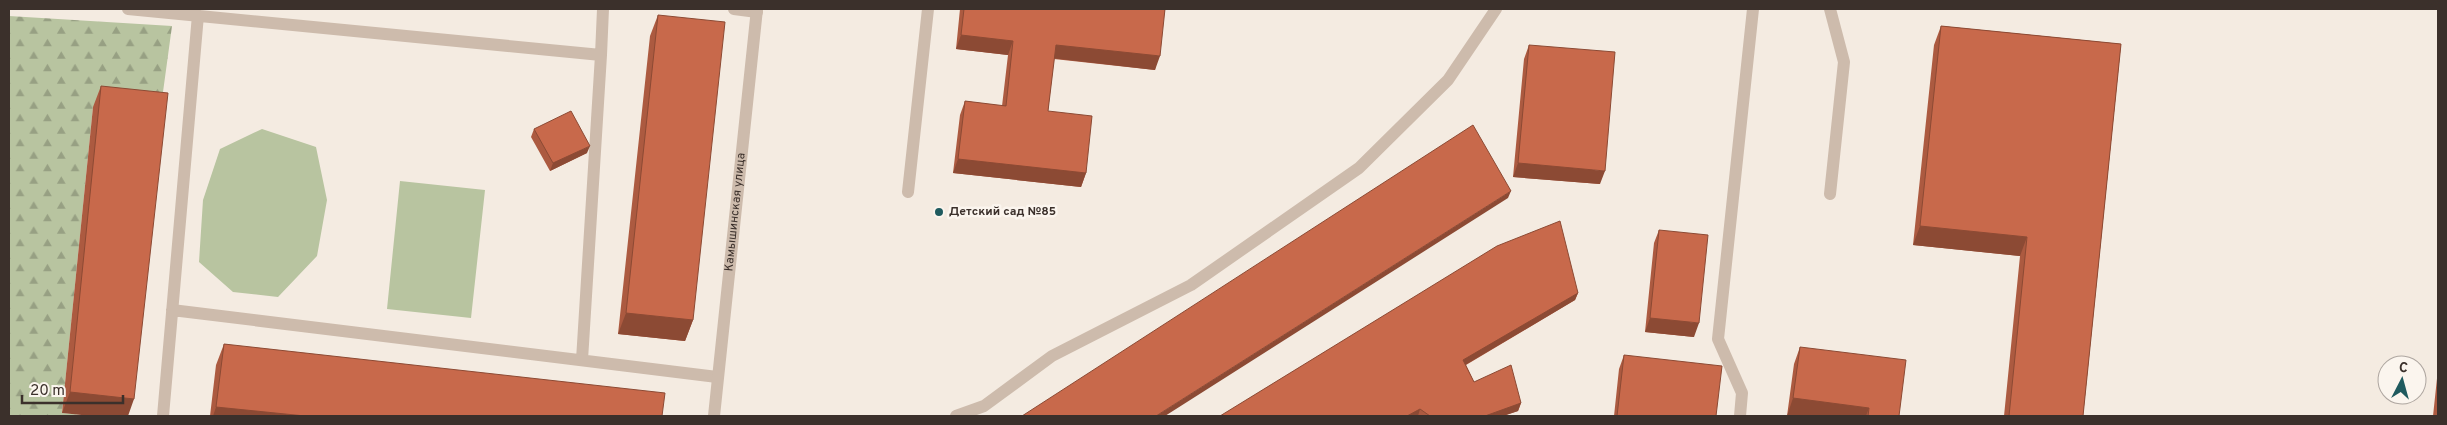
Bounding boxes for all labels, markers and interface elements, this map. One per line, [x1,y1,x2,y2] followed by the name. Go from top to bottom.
[721,152,750,272] street label: Камышинская улица
[949,204,1056,220] place label: Детский сад №85
[933,206,945,218] marker: Детский сад №85
[2377,355,2427,405] north arrow
[2398,360,2409,377] text: С
[22,372,124,404] scale bar
[30,382,65,401] text: 20 m

